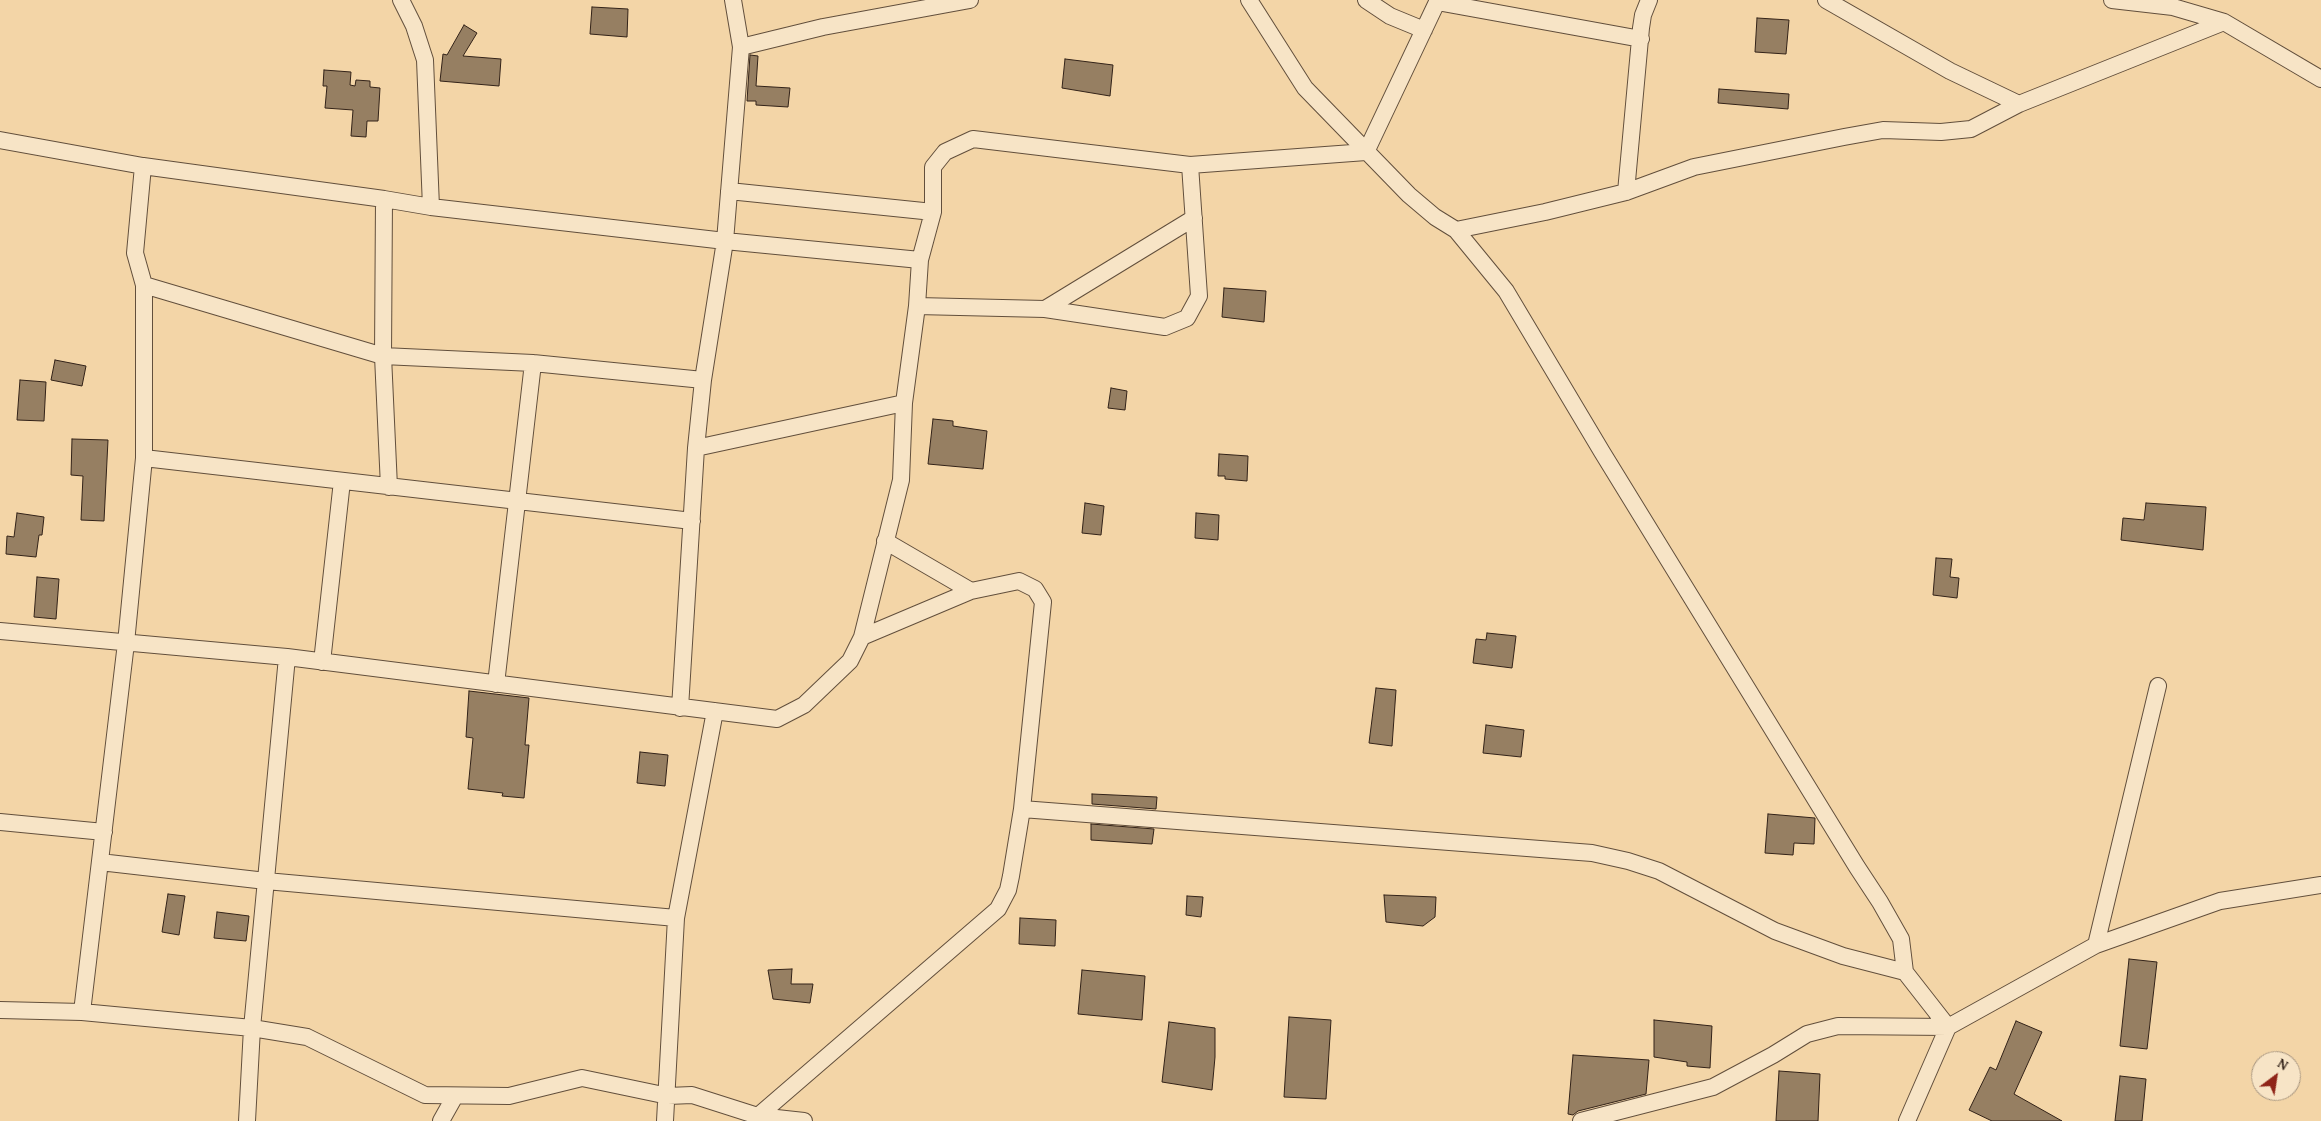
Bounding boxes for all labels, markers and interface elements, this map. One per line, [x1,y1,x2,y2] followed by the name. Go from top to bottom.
[2251,1051,2301,1101] north arrow
[2274,1053,2292,1075] text: N

